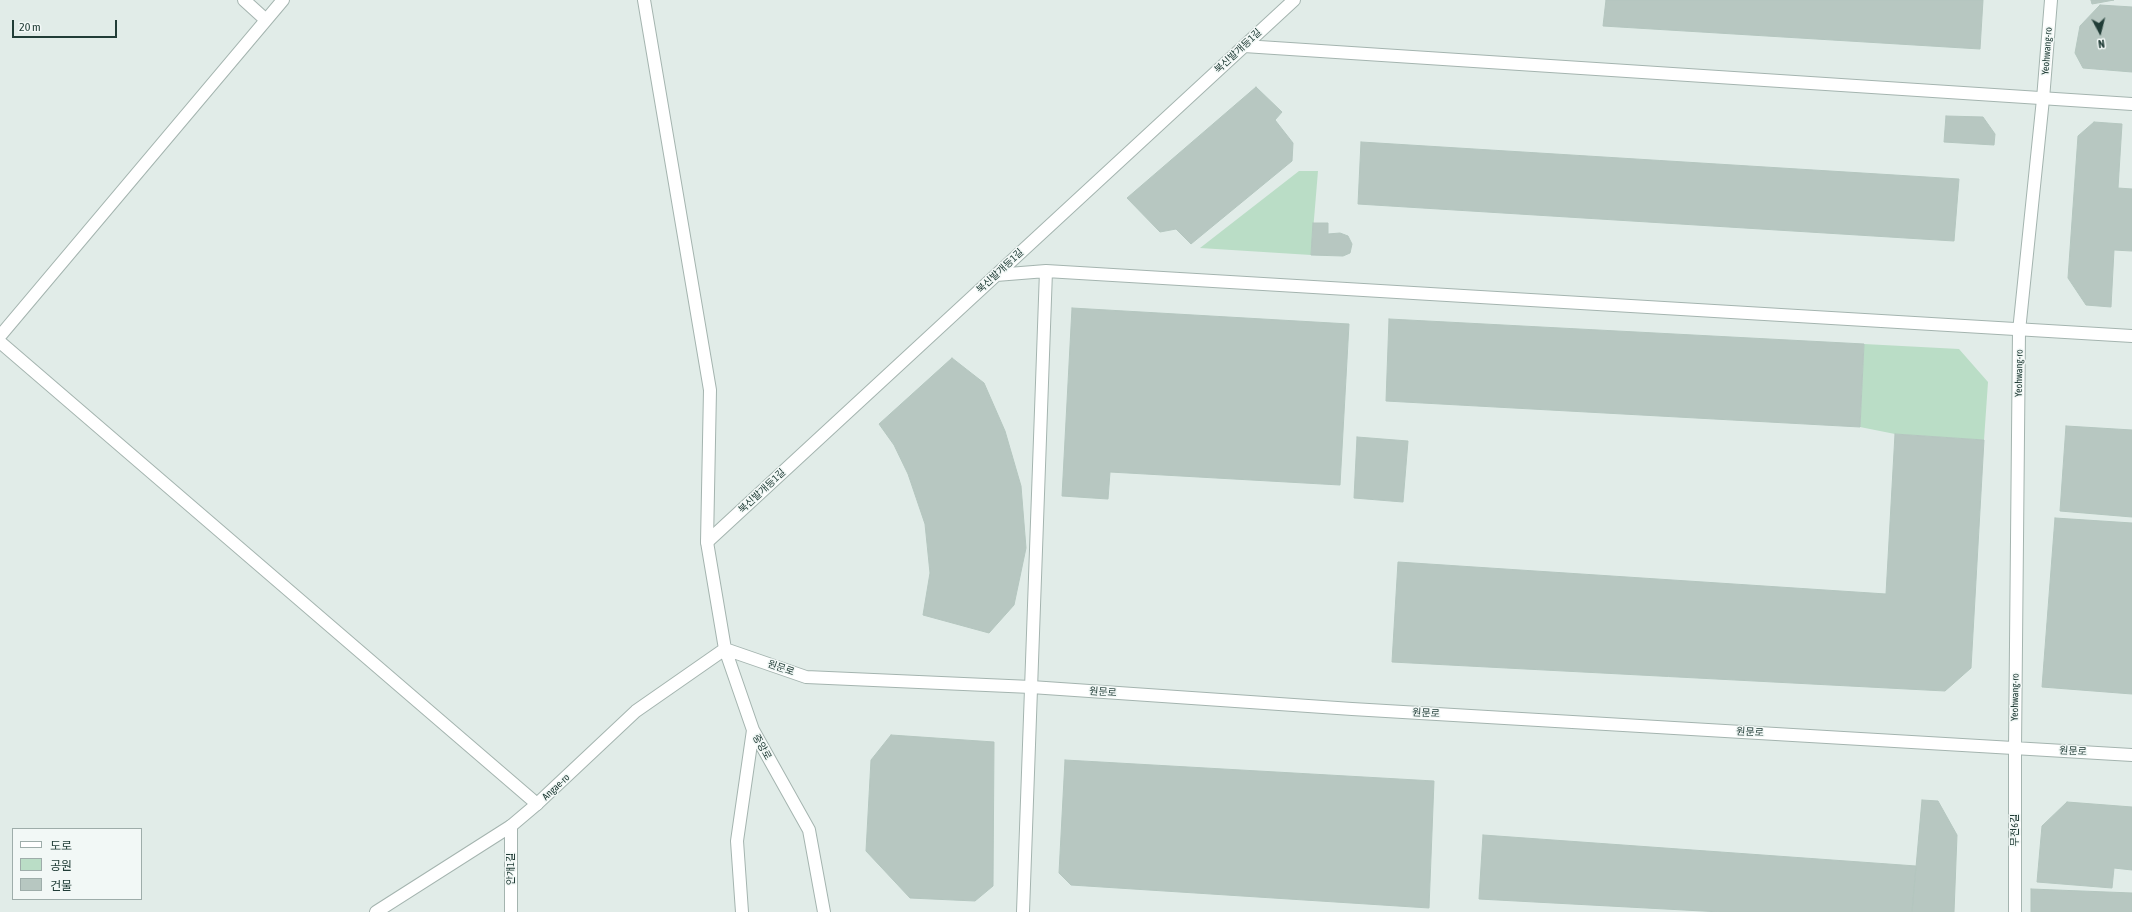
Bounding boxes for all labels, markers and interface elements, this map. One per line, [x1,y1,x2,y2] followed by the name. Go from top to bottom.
[14,12,119,38] scale bar
[2080,12,2120,52] north arrow
[19,20,41,34] text: 20 m
[1212,26,1264,76] street label: 북신발개등1길
[2039,27,2055,75] street label: Yeohwang-ro
[2098,38,2105,50] text: N
[974,246,1026,296] street label: 북신발개등1길
[2013,349,2025,397] street label: Yeohwang-ro
[736,466,788,516] street label: 북신발개등1길
[766,658,796,678] street label: 원문로
[2009,673,2021,721] street label: Yeohwang-ro
[1089,685,1117,699] street label: 원문로
[1412,706,1440,720] street label: 원문로
[1736,725,1764,739] street label: 원문로
[750,732,774,762] street label: 중앙로
[2059,744,2087,758] street label: 원문로
[540,771,572,803] street label: Angae-ro
[2009,814,2021,846] street label: 무전6길
[12,828,142,900] legend
[50,839,72,853] text: 도로
[505,853,517,885] street label: 안개1길
[50,859,72,873] text: 공원
[50,879,72,893] text: 건물

